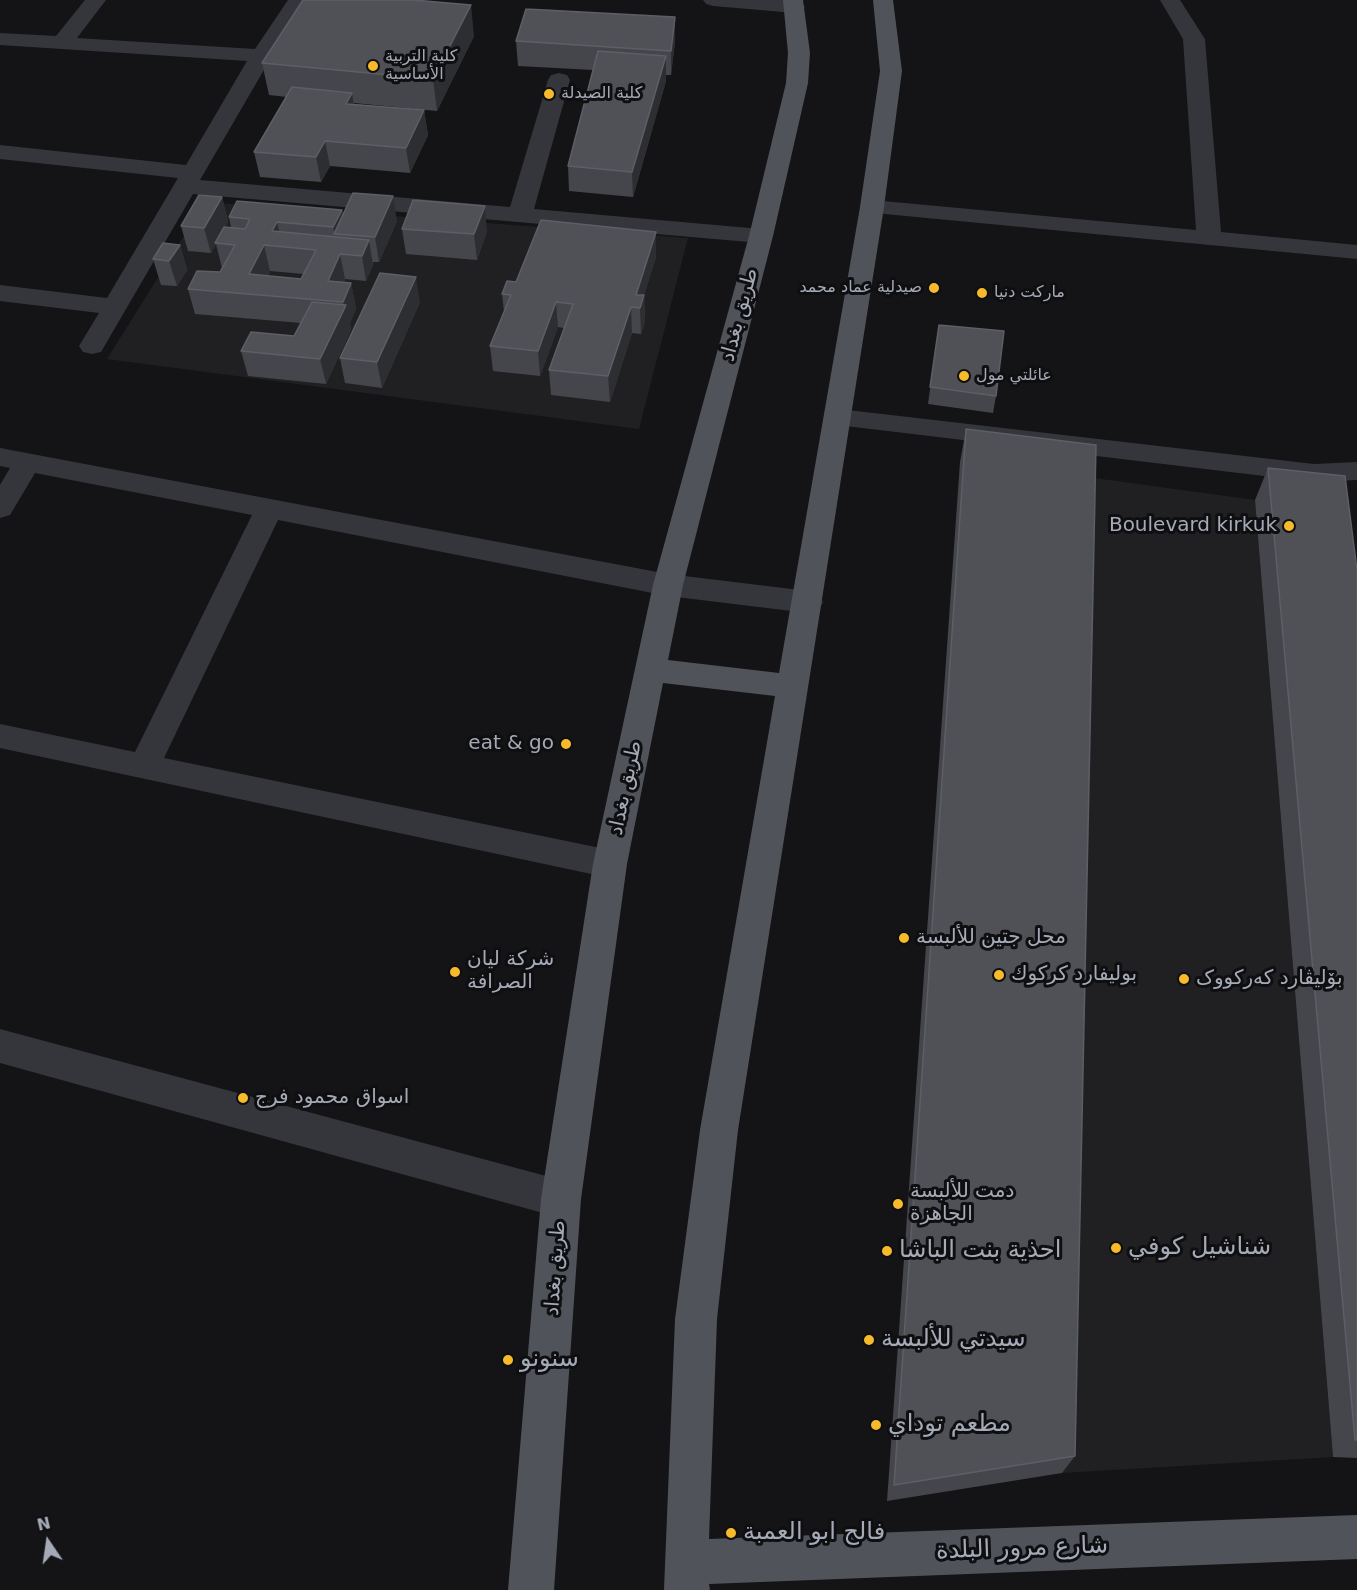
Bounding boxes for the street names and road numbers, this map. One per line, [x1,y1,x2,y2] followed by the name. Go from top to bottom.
[716,266,764,364] street label: طريق بغداد
[604,739,648,837] street label: طريق بغداد
[541,1219,571,1317] street label: طريق بغداد
[935,1532,1109,1566] street label: شارع مرور البلدة

